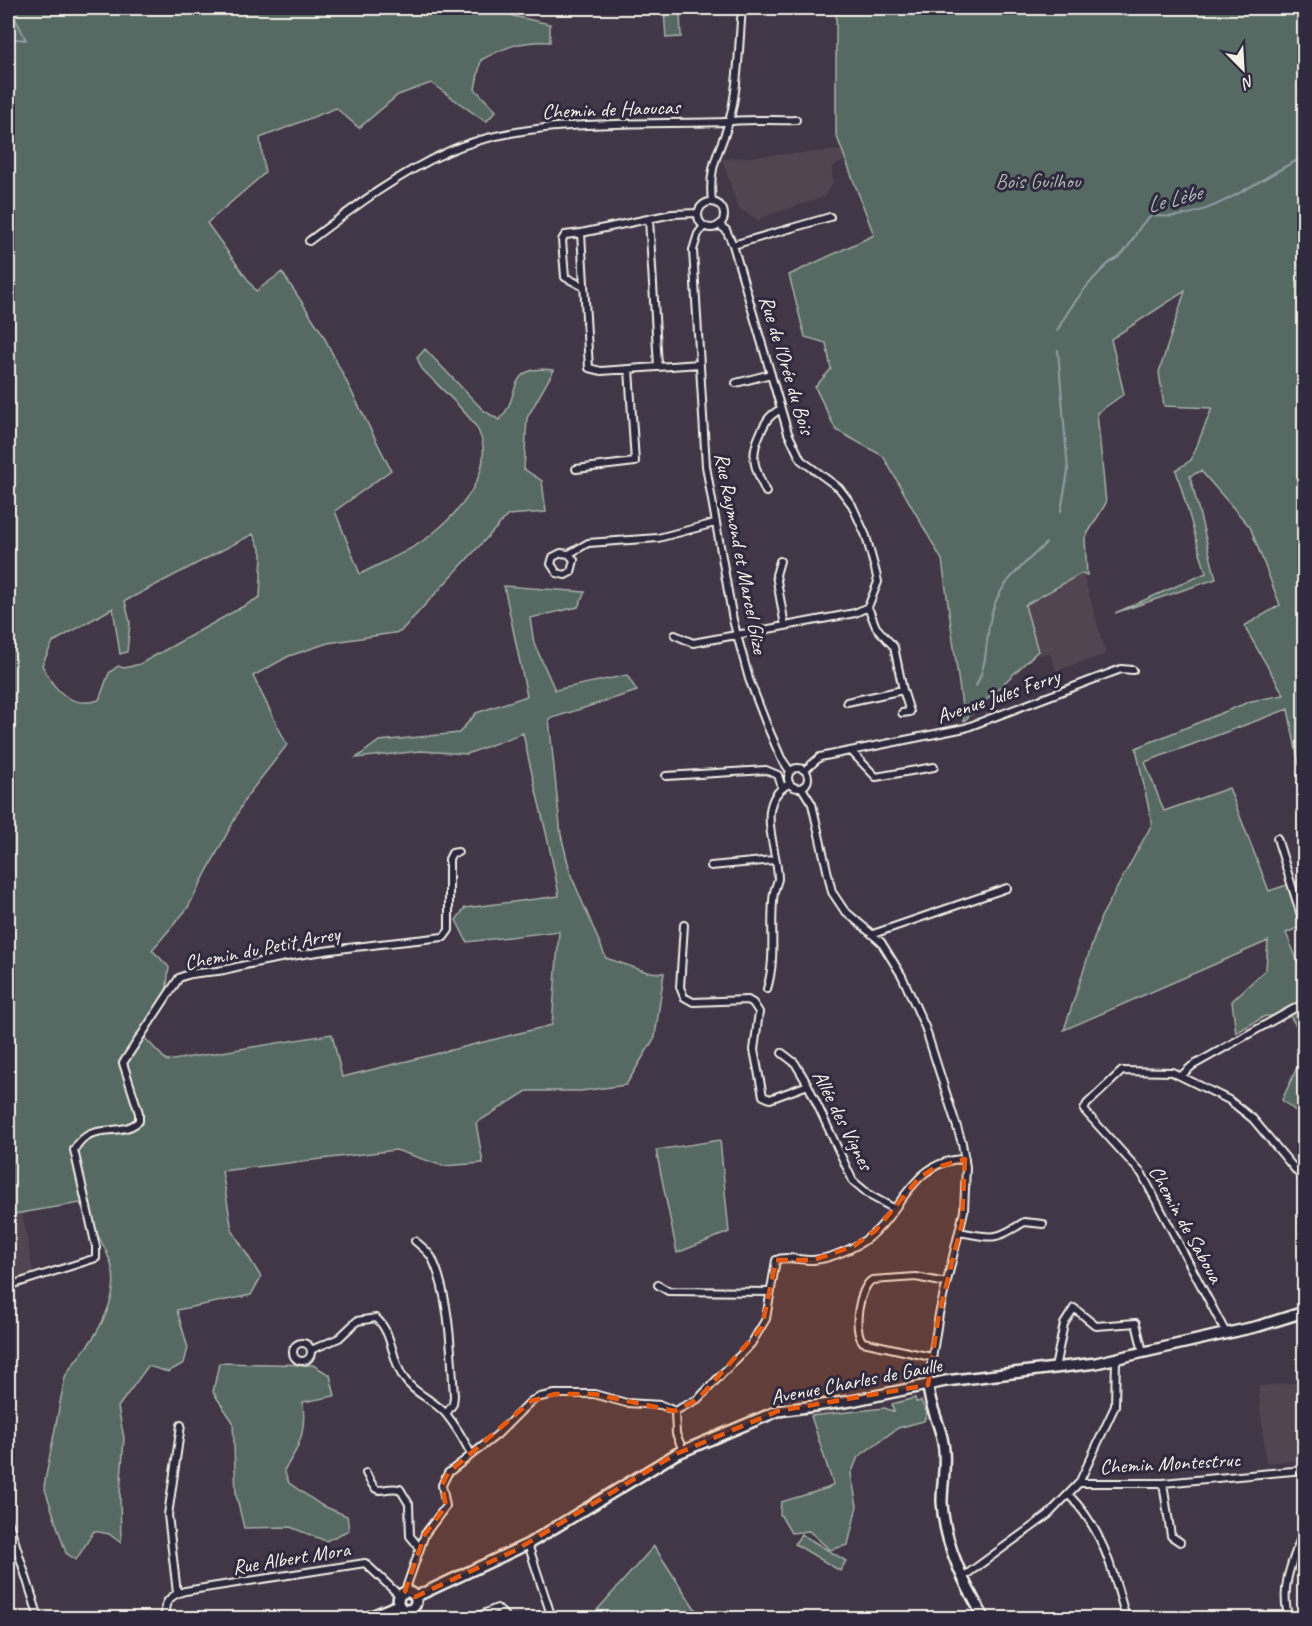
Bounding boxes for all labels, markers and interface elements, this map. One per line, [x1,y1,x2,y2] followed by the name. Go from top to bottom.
[1213,39,1273,99] north arrow
[1237,71,1257,94] text: N
[542,94,682,124] street label: Chemin de Haoucas
[996,168,1082,194] park label: Bois Guilhou
[1144,178,1208,219] water label: Le Lèbe
[754,292,821,439] street label: Rue de l'Orée du Bois
[709,450,773,657] street label: Rue Raymond et Marcel Glize
[933,662,1065,729] street label: Avenue Jules Ferry
[182,920,344,976] street label: Chemin du Petit Arrey
[807,1066,880,1176] street label: Allée des Vignes
[1143,1161,1230,1289] street label: Chemin de Saboua
[768,1351,945,1410] street label: Avenue Charles de Gaulle
[1099,1446,1242,1480] street label: Chemin Montestruc
[230,1536,353,1580] street label: Rue Albert Mora

